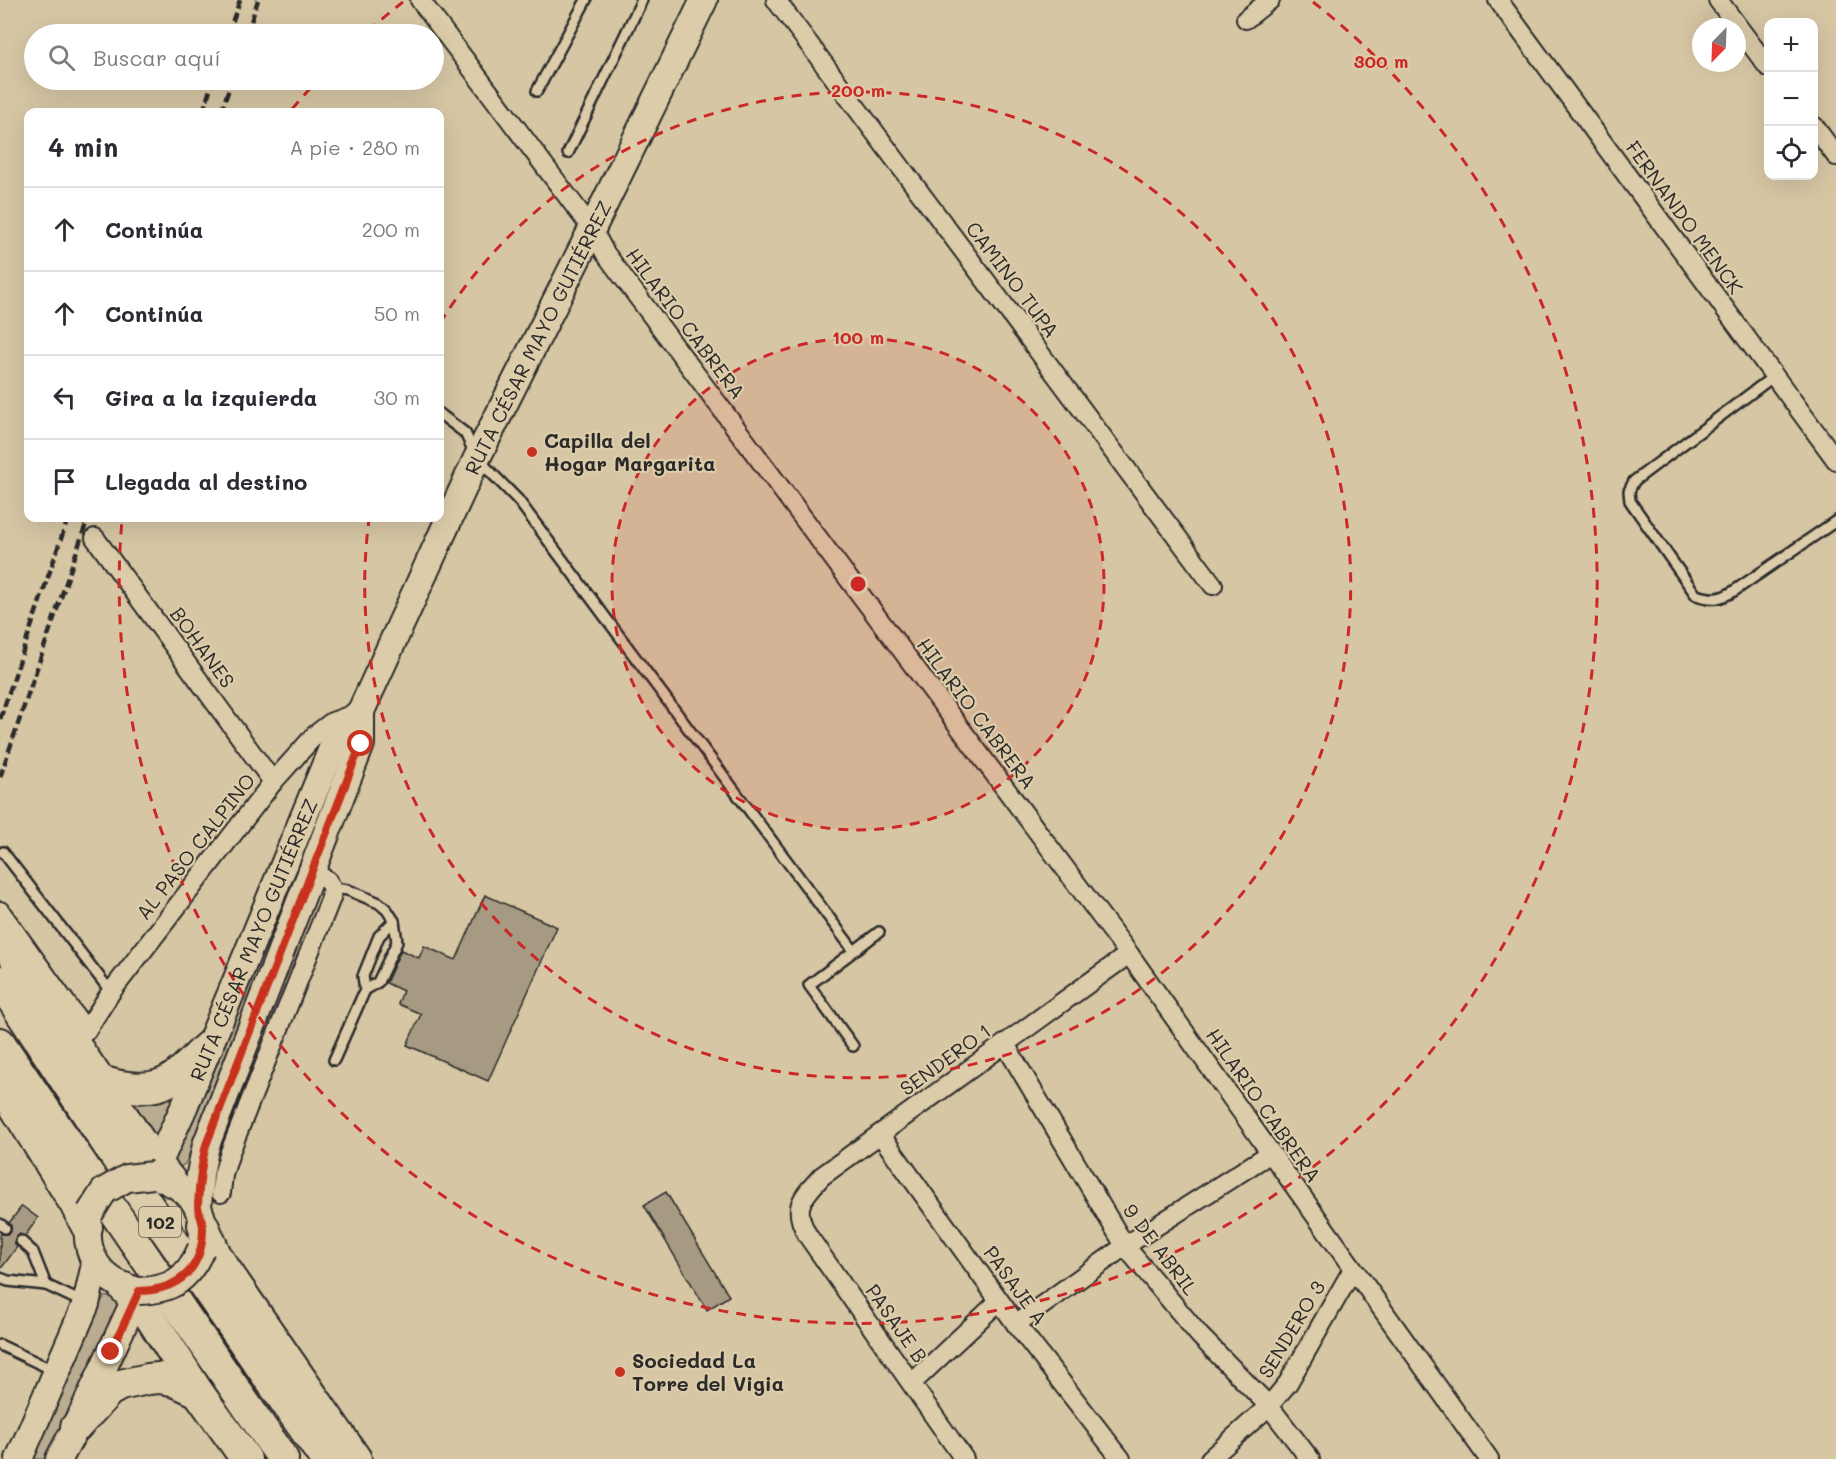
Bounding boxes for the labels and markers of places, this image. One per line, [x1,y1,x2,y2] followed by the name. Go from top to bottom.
[544,427,715,476] place label: Capilla del Hogar Margarita
[525,445,539,459] marker: Capilla del Hogar Margarita
[848,574,868,594] centre of rings
[632,1347,784,1396] place label: Sociedad La Torre del Vigia
[613,1365,627,1379] marker: Sociedad La Torre del Vigia

